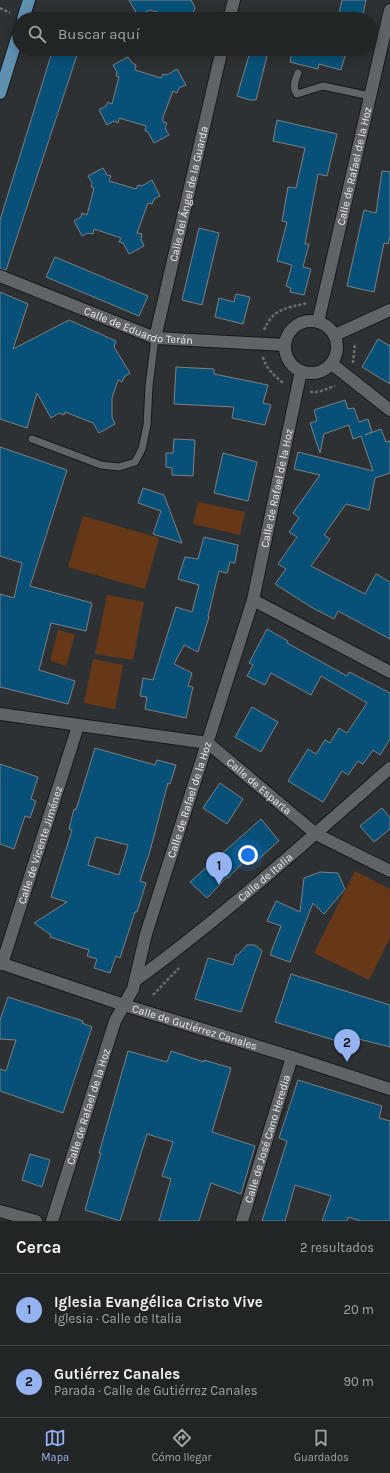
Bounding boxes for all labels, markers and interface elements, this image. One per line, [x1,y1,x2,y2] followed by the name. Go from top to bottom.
[12,12,378,56] search box
[26,23,48,45] icon: search
[58,25,140,43] text: Buscar aquí
[334,106,374,227] street label: Calle de Rafael de la Hoz
[167,125,211,263] street label: Calle del Ángel de la Guarda
[82,304,193,347] street label: Calle de Eduardo Terán
[258,427,296,549] street label: Calle de Rafael de la Hoz
[165,740,214,860] street label: Calle de Rafael de la Hoz
[224,756,294,818] street label: Calle de Esparta
[16,784,65,906] street label: Calle de Vicente Jiménez
[238,845,258,865] your location
[235,851,295,904] street label: Calle de Italia
[206,852,232,885] pin: 1
[130,1002,259,1053] street label: Calle de Gutiérrez Canales
[334,1029,360,1062] pin: 2
[64,1047,113,1167] street label: Calle de Rafael de la Hoz
[242,1073,293,1205] street label: Calle de José Cano Heredia
[16,1237,61,1257] text: Cerca
[300,1240,374,1255] text: 2 resultados
[54,1293,263,1311] text: Iglesia Evangélica Cristo Vive
[27,1302,31,1317] text: 1
[344,1302,374,1317] text: 20 m
[54,1311,182,1326] text: Iglesia · Calle de Italia
[54,1365,180,1383] text: Gutiérrez Canales
[25,1374,33,1389] text: 2
[343,1374,374,1389] text: 90 m
[54,1383,257,1398] text: Parada · Calle de Gutiérrez Canales
[41,1427,69,1464] tab: Mapa
[152,1427,211,1464] tab: Cómo llegar
[294,1427,349,1464] tab: Guardados

